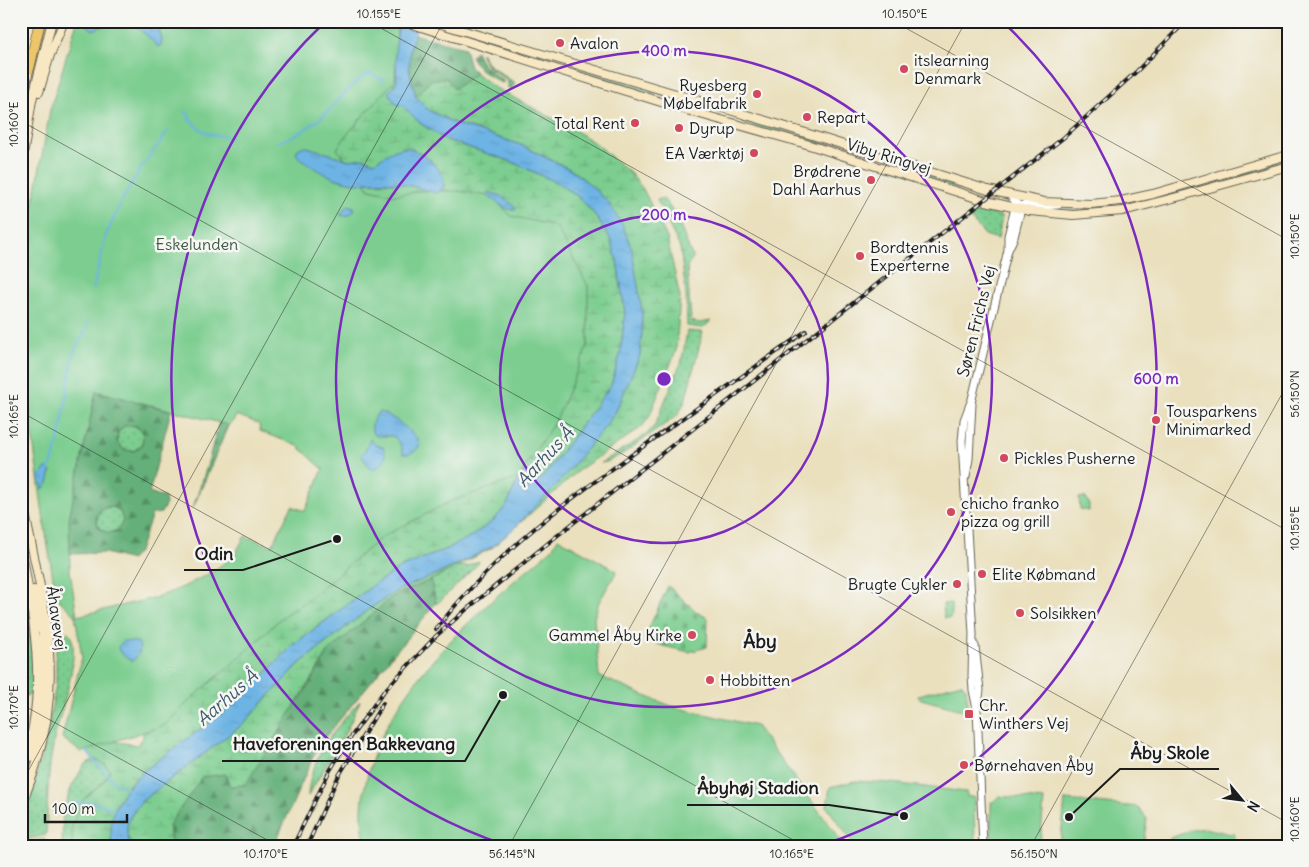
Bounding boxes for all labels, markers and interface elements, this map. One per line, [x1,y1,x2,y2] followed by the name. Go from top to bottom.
[357,6,401,21] text: 10.155°E
[882,6,928,21] text: 10.150°E
[570,33,619,53] place label: Avalon
[554,37,566,49] marker: Avalon
[641,41,687,60] text: 400 m
[914,50,989,88] place label: itslearning Denmark
[898,63,910,75] marker: itslearning Denmark
[663,75,747,113] place label: Ryesberg Møbelfabrik
[751,88,763,100] marker: Ryesberg Møbelfabrik
[6,101,21,147] text: 10.160°E
[817,107,866,127] place label: Repart
[801,111,813,123] marker: Repart
[554,113,626,133] place label: Total Rent
[629,117,641,129] marker: Total Rent
[689,118,734,138] place label: Dyrup
[673,122,685,134] marker: Dyrup
[844,134,934,178] street label: Viby Ringvej
[665,143,744,163] place label: EA Værktøj
[748,147,760,159] marker: EA Værktøj
[772,161,861,199] place label: Brødrene Dahl Aarhus
[865,174,877,186] marker: Brødrene Dahl Aarhus
[642,205,686,224] text: 200 m
[1287,213,1302,259] text: 10.150°E
[156,234,238,254] park label: Eskelunden
[870,237,950,275] place label: Bordtennis Experterne
[854,250,866,262] marker: Bordtennis Experterne
[952,263,1000,379] street label: Søren Frichs Vej
[1133,369,1179,388] text: 600 m
[655,370,673,388] centre of rings
[1287,370,1302,418] text: 56.150°N
[6,394,21,438] text: 10.165°E
[1166,401,1257,439] place label: Tousparkens Minimarked
[1150,414,1162,426] marker: Tousparkens Minimarked
[511,421,579,492] water label: Aarhus Å
[1014,448,1135,468] place label: Pickles Pusherne
[998,452,1010,464] marker: Pickles Pusherne
[961,493,1059,531] place label: chicho franko pizza og grill
[945,506,957,518] marker: chicho franko pizza og grill
[1287,506,1302,550] text: 10.155°E
[184,537,243,570] callout: Odin
[195,542,234,565] text: Odin
[992,564,1096,584] place label: Elite Købmand
[976,568,988,580] marker: Elite Købmand
[848,574,947,594] place label: Brugte Cykler
[951,578,963,590] marker: Brugte Cykler
[43,584,71,652] street label: Åhavevej
[1030,603,1096,623] place label: Solsikken
[1014,607,1026,619] marker: Solsikken
[549,625,682,645] place label: Gammel Åby Kirke
[743,628,777,653] district label: Åby
[686,629,698,641] marker: Gammel Åby Kirke
[191,664,263,731] water label: Aarhus Å
[720,670,790,690] place label: Hobbitten
[704,674,716,686] marker: Hobbitten
[6,685,21,729] text: 10.170°E
[979,695,1069,733] place label: Chr. Winthers Vej
[963,708,975,720] marker: Chr. Winthers Vej
[222,728,465,761] callout: Haveforeningen Bakkevang
[233,732,455,755] text: Haveforeningen Bakkevang
[1120,736,1219,769] callout: Åby Skole
[1131,740,1210,764] text: Åby Skole
[974,755,1094,775] place label: Børnehaven Åby
[958,759,970,771] marker: Børnehaven Åby
[687,772,829,805] callout: Åbyhøj Stadion
[1216,774,1266,824] north arrow
[697,775,819,799] text: Åbyhøj Stadion
[45,792,128,824] scale bar
[1287,796,1302,842] text: 10.160°E
[1243,798,1264,815] text: N
[52,799,94,818] text: 100 m
[244,846,288,861] text: 10.170°E
[489,846,535,861] text: 56.145°N
[770,846,814,861] text: 10.165°E
[1010,846,1058,861] text: 56.150°N

